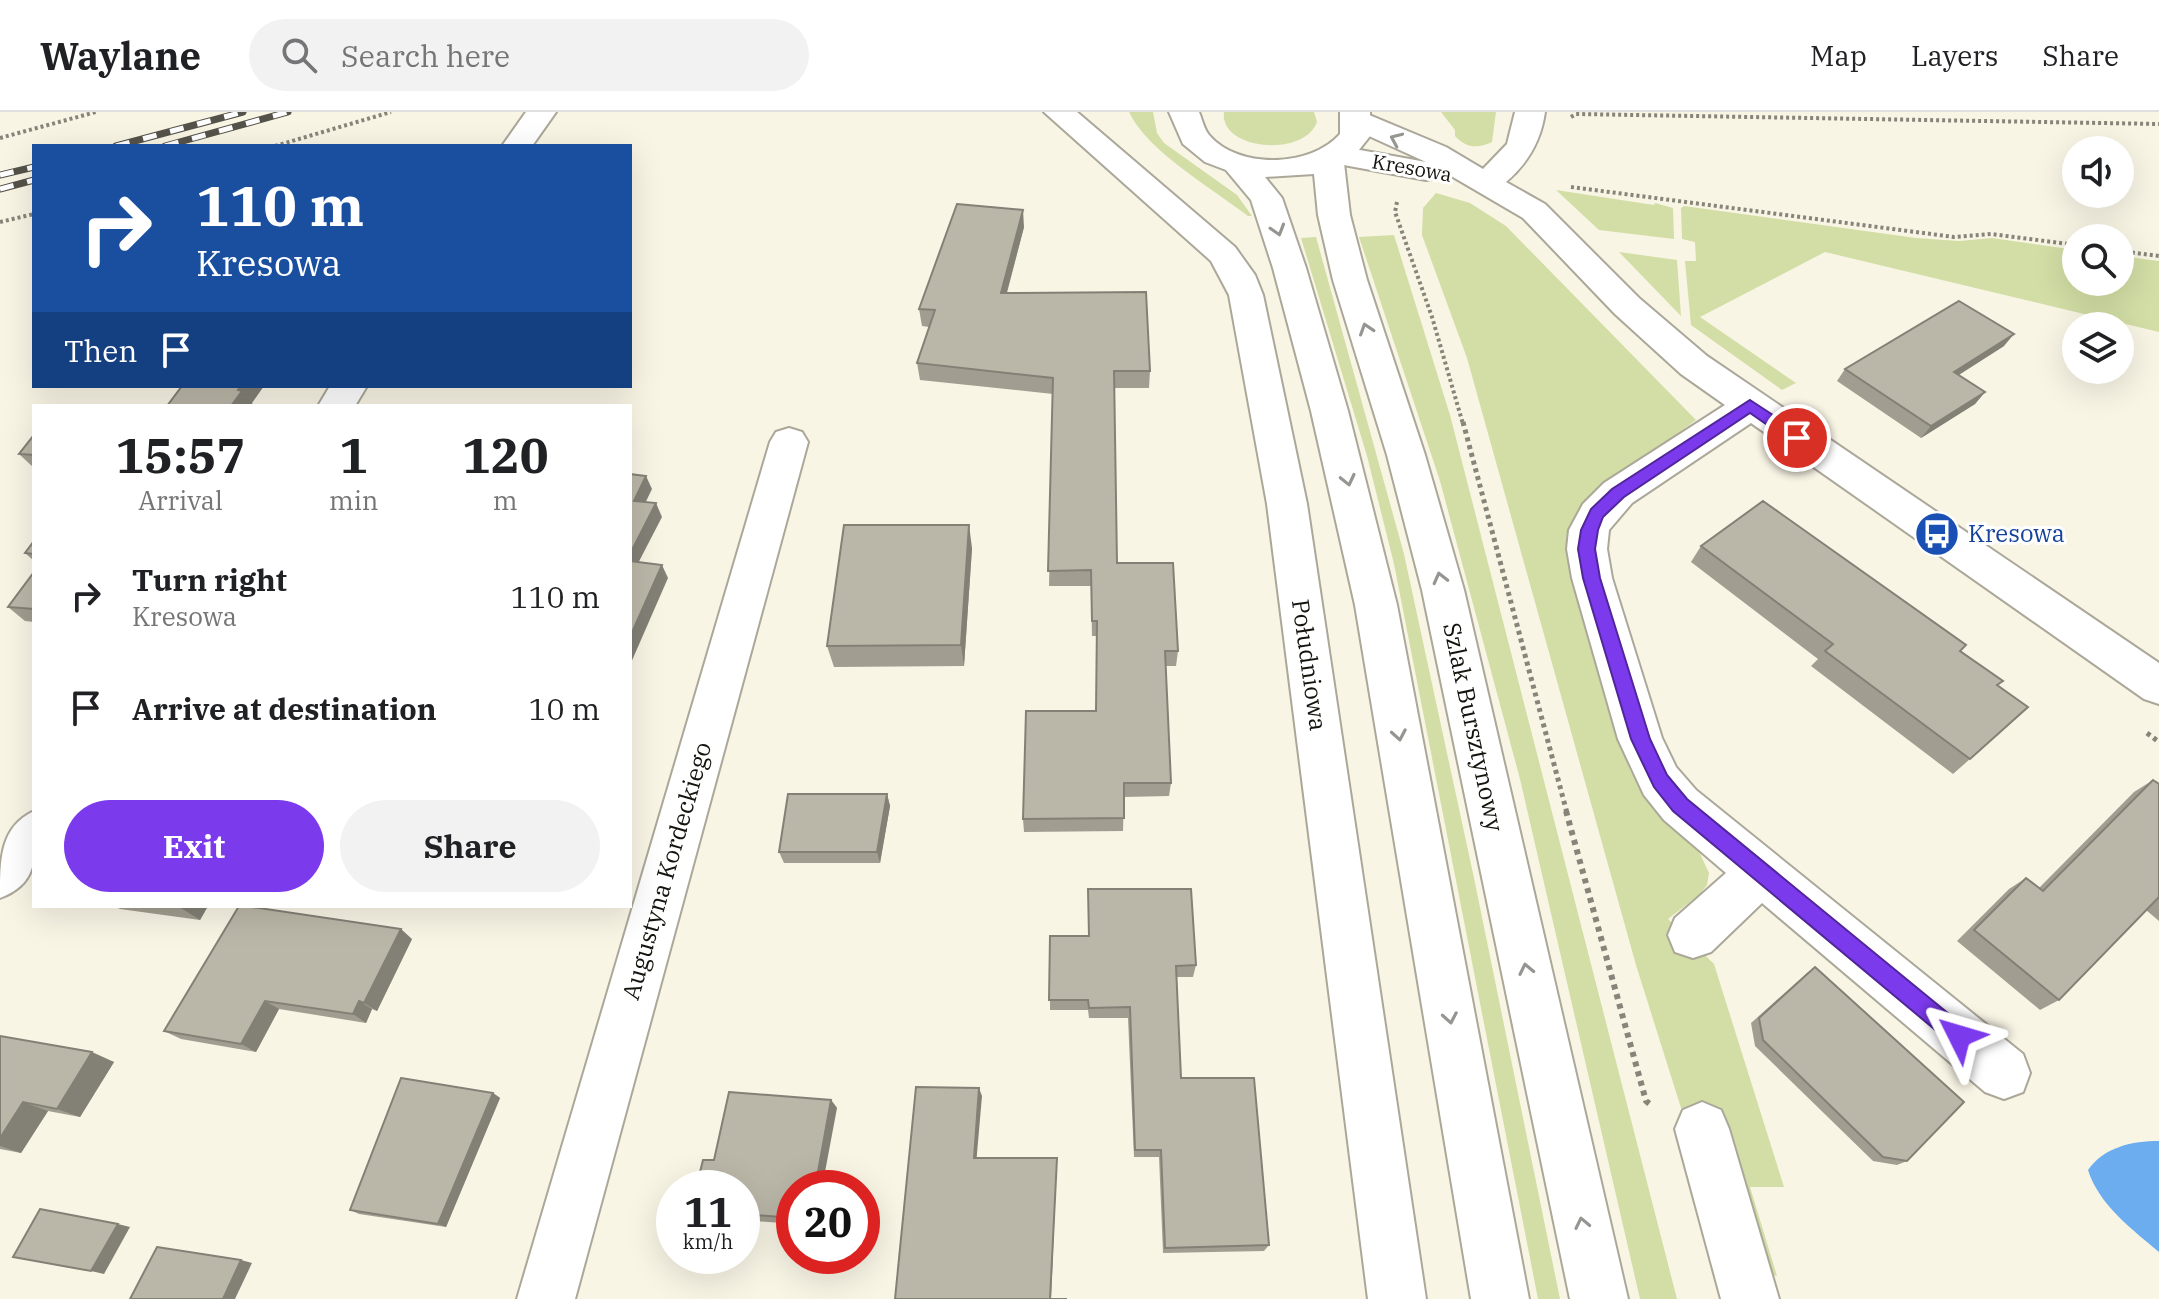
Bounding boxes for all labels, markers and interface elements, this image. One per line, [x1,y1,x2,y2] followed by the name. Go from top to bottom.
[249,19,809,91] search box
[40,31,201,80] text: Waylane
[277,33,321,77] icon: search
[341,36,510,75] text: Search here
[1810,37,1867,74] text: Map
[1911,37,1998,74] text: Layers
[2042,37,2119,74] text: Share
[1390,133,1405,149] one-way arrow
[2062,136,2134,384] map controls
[2062,136,2134,208] button: sound
[1370,147,1454,188] street label: Kresowa
[196,169,364,241] text: 110 m
[64,176,168,280] icon: right
[1268,222,1284,236] one-way arrow
[2062,224,2134,296] button: search
[196,239,341,286] text: Kresowa
[2062,312,2134,384] button: layers
[1359,323,1375,337] one-way arrow
[154,328,198,372] icon: arrive
[64,331,138,370] text: Then
[1763,404,1831,472] pin
[1775,416,1819,460] icon: arrive
[116,424,245,486] text: 15:57
[339,424,368,486] text: 1
[462,424,548,486] text: 120
[1338,473,1355,487] one-way arrow
[138,483,223,517] text: Arrival
[329,483,378,517] text: min
[493,483,518,517] text: m
[1913,510,1961,558] bus stop icon: Kresowa
[1968,517,2065,549] place label: Kresowa
[132,560,287,599] text: Turn right
[1432,572,1449,586] one-way arrow
[64,574,108,618] icon: right
[510,577,600,616] text: 110 m
[1285,597,1335,733] street label: Południowa
[132,599,237,633] text: Kresowa
[1436,619,1512,834] street label: Szlak Bursztynowy
[64,686,108,730] icon: arrive
[132,689,437,728] text: Arrive at destination
[528,689,600,728] text: 10 m
[1389,728,1406,742] one-way arrow
[614,738,718,1003] street label: Augustyna Kordeckiego
[64,800,324,892] button: Exit
[340,800,600,892] button: Share
[1518,963,1535,976] one-way arrow
[1917,994,2001,1078] position arrow
[1440,1012,1457,1025] one-way arrow
[776,1170,880,1274] speed limit sign: 20
[684,1186,732,1238] text: 11
[1574,1217,1591,1230] one-way arrow
[683,1228,733,1255] text: km/h

